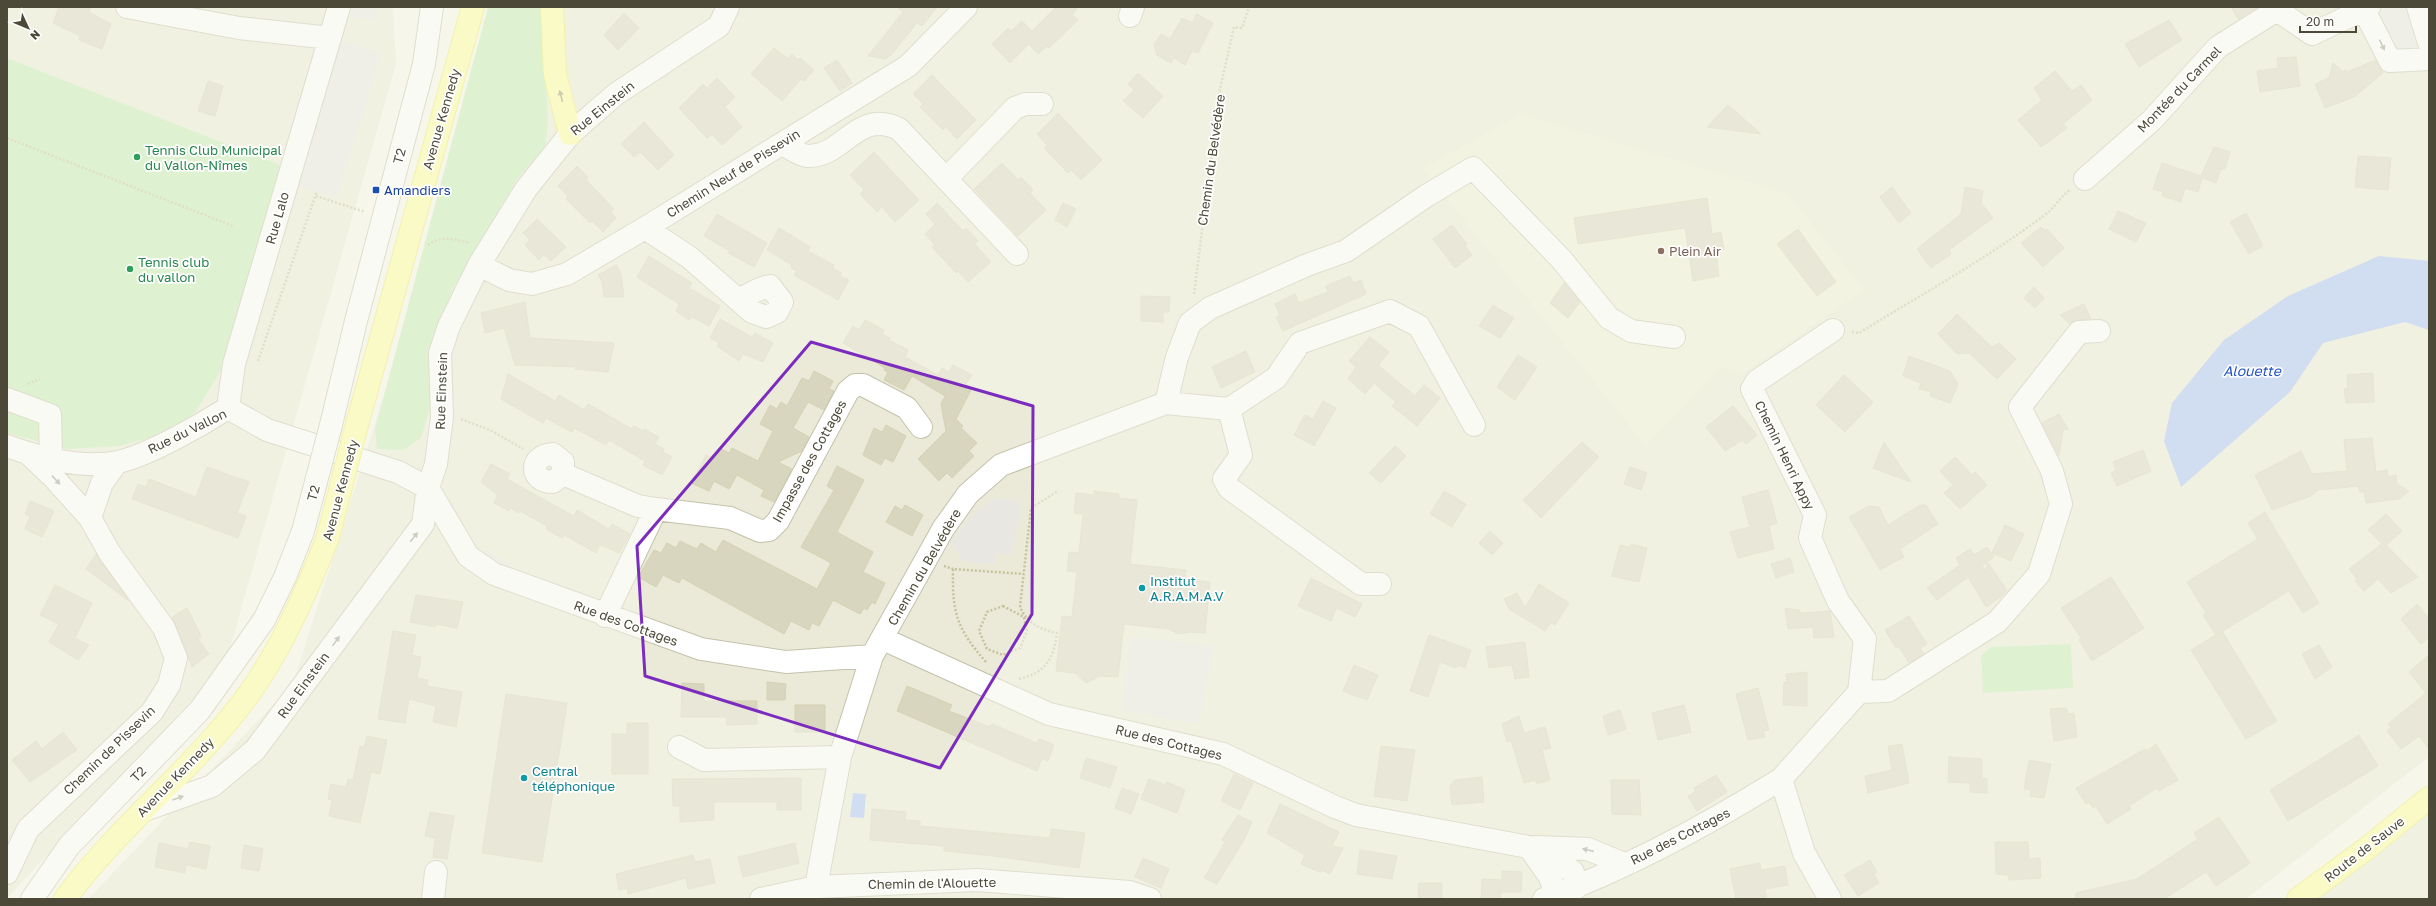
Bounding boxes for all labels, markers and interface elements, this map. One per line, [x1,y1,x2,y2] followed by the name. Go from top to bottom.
[8,8,48,48] north arrow
[2300,8,2356,34] scale bar
[2306,14,2334,29] text: 20 m
[28,28,43,43] text: N
[2379,39,2385,50] one-way arrow
[2134,42,2224,136] street label: Montée du Carmel
[419,66,463,171] street label: Avenue Kennedy
[567,77,637,139] street label: Rue Einstein
[557,90,563,102] one-way arrow
[1194,93,1228,227] street label: Chemin du Belvédère
[663,125,803,221] street label: Chemin Neuf de Pissevin
[145,142,282,173] place label: Tennis Club Municipal du Vallon-Nîmes
[389,146,409,166] street label: T2
[132,152,142,162] marker: Tennis Club Municipal du Vallon-Nîmes
[384,182,451,198] place label: Amandiers
[371,185,381,195] marker: Amandiers
[262,190,292,246] street label: Rue Lalo
[1669,243,1721,259] place label: Plein Air
[1656,246,1666,256] marker: Plein Air
[138,254,209,285] place label: Tennis club du vallon
[125,264,135,274] marker: Tennis club du vallon
[432,352,450,430] street label: Rue Einstein
[2223,362,2282,379] water label: Alouette
[769,397,849,525] street label: Impasse des Cottages
[1752,398,1819,513] street label: Chemin Henri Appy
[145,405,229,457] street label: Rue du Vallon
[319,437,361,542] street label: Avenue Kennedy
[51,475,61,485] one-way arrow
[303,483,323,503] street label: T2
[884,506,964,628] street label: Chemin du Belvédère
[410,531,418,542] one-way arrow
[1150,573,1224,604] place label: Institut A.R.A.M.A.V
[1137,583,1147,593] marker: Institut A.R.A.M.A.V
[572,597,680,649] street label: Rue des Cottages
[332,635,340,646] one-way arrow
[274,649,332,721] street label: Rue Einstein
[60,702,158,798] street label: Chemin de Pissevin
[1114,721,1224,763] street label: Rue des Cottages
[133,733,217,820] street label: Avenue Kennedy
[127,763,149,785] street label: T2
[532,763,615,794] place label: Central téléphonique
[519,773,529,783] marker: Central téléphonique
[173,795,185,801] one-way arrow
[1628,804,1733,868] street label: Rue des Cottages
[2321,813,2407,885] street label: Route de Sauve
[1582,847,1594,853] one-way arrow
[868,874,996,892] street label: Chemin de l'Alouette

